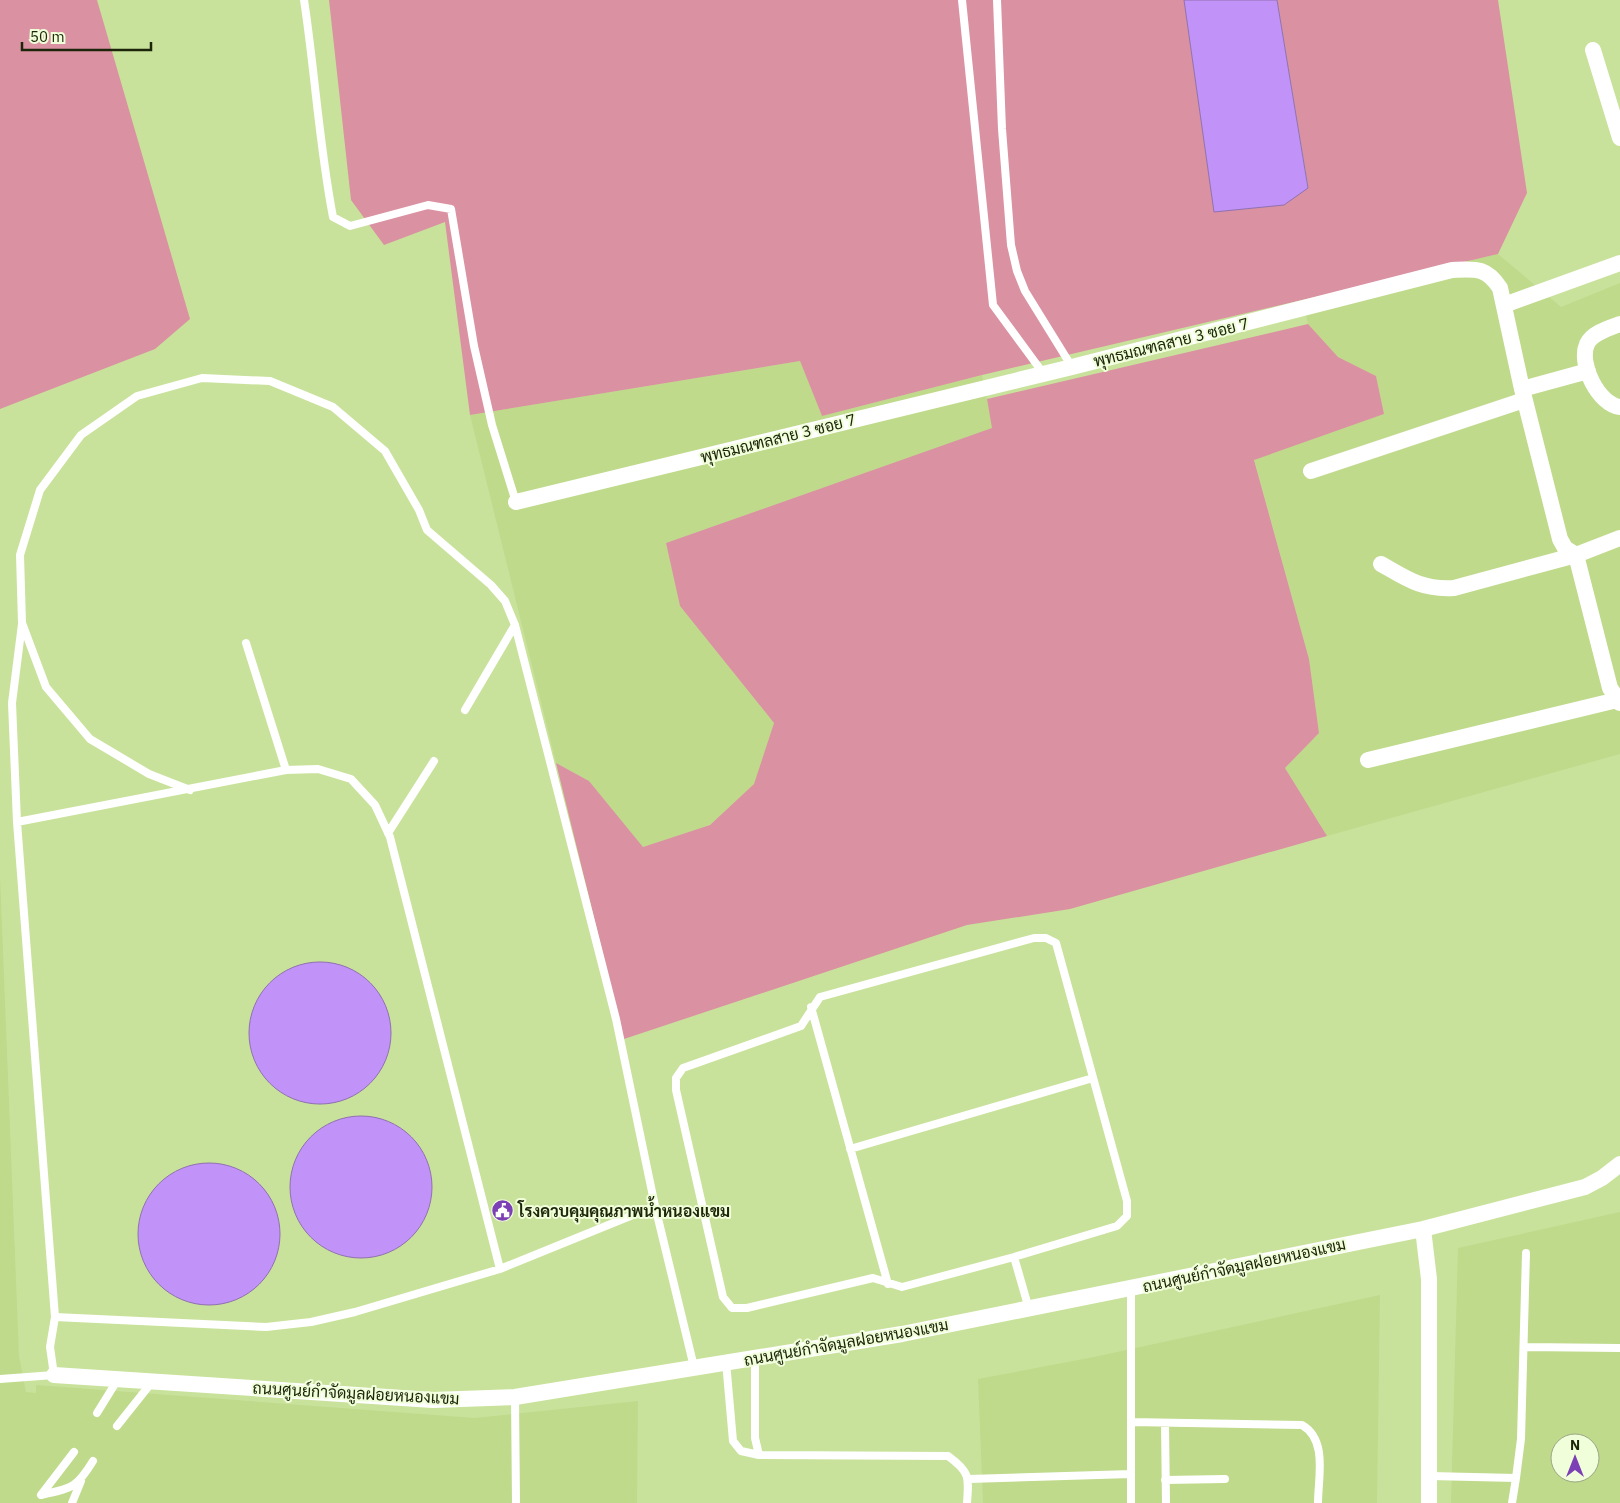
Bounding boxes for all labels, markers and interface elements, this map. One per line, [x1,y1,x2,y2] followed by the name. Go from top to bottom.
[22,20,151,52] scale bar
[30,27,65,46] text: 50 m
[1091,313,1251,373] street label: พุทธมณฑลสาย 3 ซอย 7
[698,409,858,469] street label: พุทธมณฑลสาย 3 ซอย 7
[517,1196,730,1223] place label: โรงควบคุมคุณภาพน้ำหนองแขม
[490,1199,514,1223] public building icon: โรงควบคุมคุณภาพน้ำหนองแขม
[1140,1232,1348,1298] street label: ถนนศูนย์กำจัดมูลฝอยหนองแขม
[742,1312,950,1372] street label: ถนนศูนย์กำจัดมูลฝอยหนองแขม
[252,1376,460,1410] street label: ถนนศูนย์กำจัดมูลฝอยหนองแขม
[1550,1433,1600,1483] north arrow
[1570,1436,1580,1454] text: N

